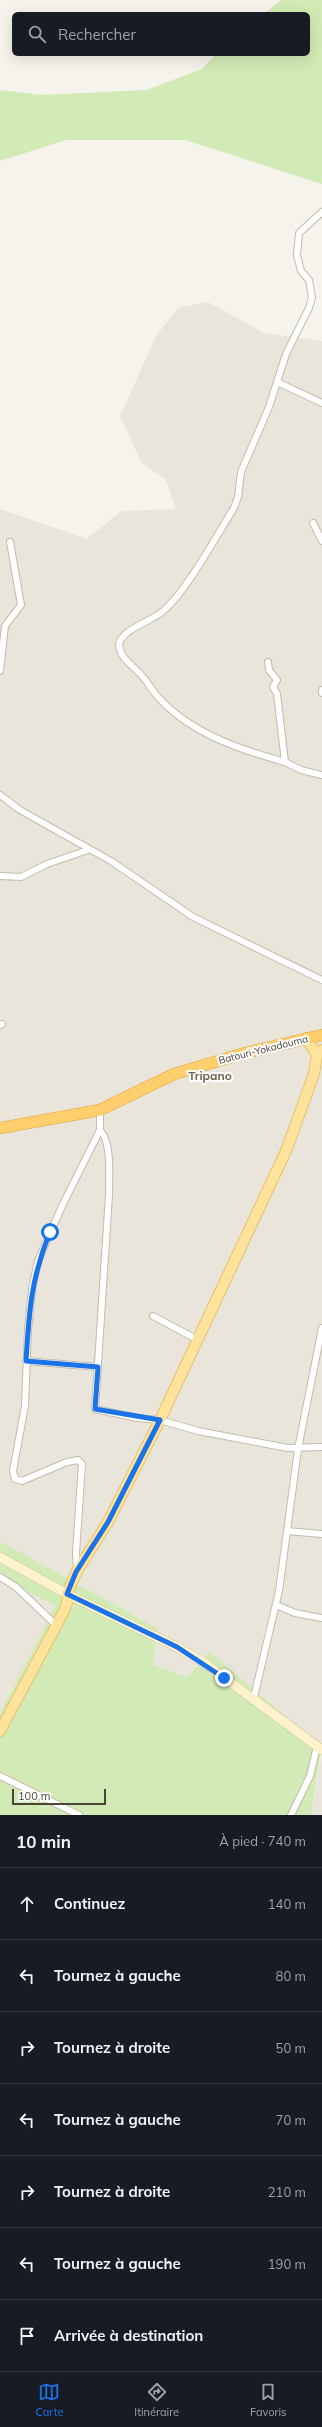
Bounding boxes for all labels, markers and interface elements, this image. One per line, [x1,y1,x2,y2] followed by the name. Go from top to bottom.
[12,12,310,56] search box
[26,23,48,45] icon: search
[58,25,136,44] text: Rechercher
[217,1032,309,1067] street label: Batouri-Yokadouma
[188,1068,232,1083] district label: Tripano
[41,1223,59,1241] route start
[215,1669,233,1687] route end
[12,1787,106,1806] scale bar
[18,1789,50,1803] text: 100 m
[16,1831,71,1852] text: 10 min
[219,1833,306,1849] text: À pied · 740 m
[16,1893,38,1915] icon: ahead
[54,1894,125,1913] text: Continuez
[268,1896,306,1912] text: 140 m
[16,1965,38,1987] icon: left
[54,1966,181,1985] text: Tournez à gauche
[276,1968,306,1984] text: 80 m
[16,2037,38,2059] icon: right
[54,2038,170,2057] text: Tournez à droite
[276,2040,306,2056] text: 50 m
[16,2109,38,2131] icon: left
[54,2110,181,2129] text: Tournez à gauche
[276,2112,306,2128] text: 70 m
[16,2181,38,2203] icon: right
[54,2182,170,2201] text: Tournez à droite
[268,2184,306,2200] text: 210 m
[16,2253,38,2275] icon: left
[54,2254,181,2273] text: Tournez à gauche
[268,2256,306,2272] text: 190 m
[16,2325,38,2347] icon: arrive
[54,2326,203,2345] text: Arrivée à destination
[35,2381,63,2419] tab: Carte
[134,2381,179,2419] tab: Itinéraire
[250,2381,287,2419] tab: Favoris

